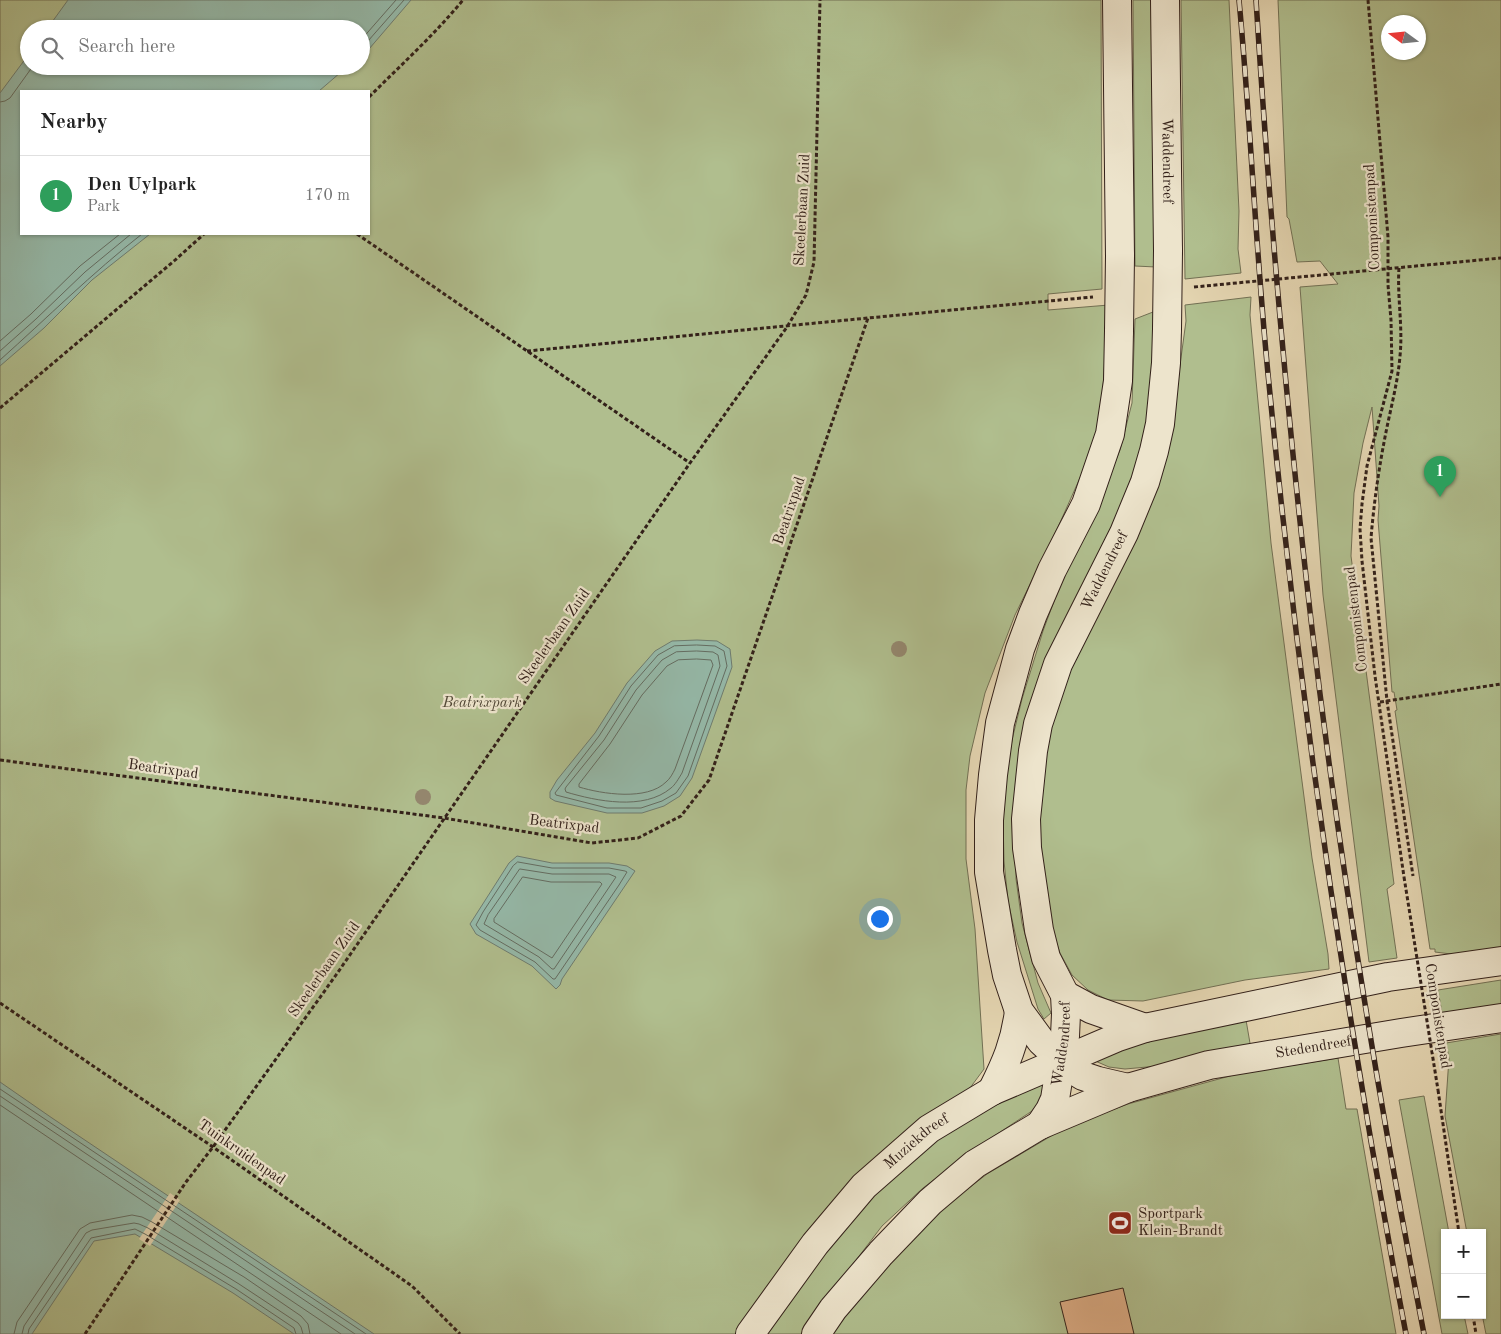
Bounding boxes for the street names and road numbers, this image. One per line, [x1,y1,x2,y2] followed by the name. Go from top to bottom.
[1159,118,1175,205] street label: Waddendreef
[793,153,813,267] street label: Skeelerbaan Zuid
[1363,163,1383,271] street label: Componistenpad
[771,475,809,547] street label: Beatrixpad
[1079,528,1132,612] street label: Waddendreef
[1343,565,1371,673] street label: Componistenpad
[517,586,593,687] street label: Skeelerbaan Zuid
[127,758,199,782] street label: Beatrixpad
[528,813,600,837] street label: Beatrixpad
[287,919,363,1020] street label: Skeelerbaan Zuid
[1421,962,1453,1070] street label: Componistenpad
[1050,1000,1074,1087] street label: Waddendreef
[1274,1034,1354,1061] street label: Stedendreef
[881,1111,953,1172] street label: Muziekdreef
[195,1117,288,1189] street label: Tuinkruidenpad

